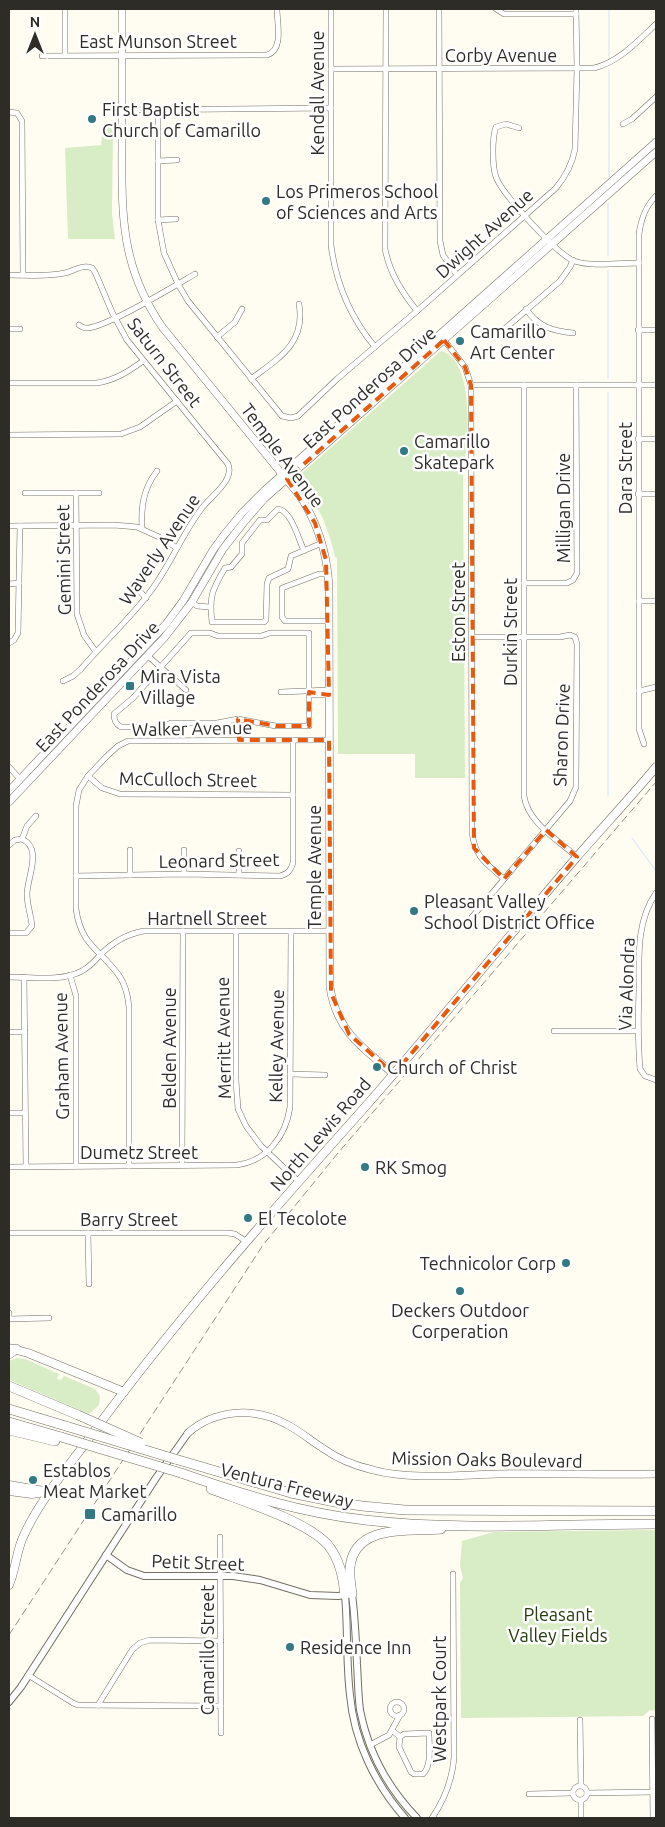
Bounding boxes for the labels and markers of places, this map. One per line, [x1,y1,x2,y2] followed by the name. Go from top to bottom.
[102,99,261,140] place label: First Baptist Church of Camarillo
[86,113,98,125] marker: First Baptist Church of Camarillo
[276,181,438,222] place label: Los Primeros School of Sciences and Arts
[260,195,272,207] marker: Los Primeros School of Sciences and Arts
[470,321,555,362] place label: Camarillo Art Center
[454,335,466,347] marker: Camarillo Art Center
[414,431,494,472] place label: Camarillo Skatepark
[398,445,410,457] marker: Camarillo Skatepark
[140,666,221,707] place label: Mira Vista Village
[124,680,136,692] marker: Mira Vista Village
[424,891,595,932] place label: Pleasant Valley School District Office
[408,905,420,917] marker: Pleasant Valley School District Office
[387,1057,517,1077] place label: Church of Christ
[371,1061,383,1073] marker: Church of Christ
[375,1157,447,1177] place label: RK Smog
[359,1161,371,1173] marker: RK Smog
[258,1208,347,1228] place label: El Tecolote
[242,1212,254,1224] marker: El Tecolote
[420,1253,556,1273] place label: Technicolor Corp
[560,1257,572,1269] marker: Technicolor Corp
[454,1285,466,1297] marker: Deckers Outdoor Corperation
[391,1300,529,1341] place label: Deckers Outdoor Corperation
[43,1460,147,1501] place label: Establos Meat Market
[27,1474,39,1486] marker: Establos Meat Market
[101,1504,177,1524] place label: Camarillo
[83,1507,97,1521] marker: Camarillo
[300,1637,412,1657] place label: Residence Inn
[284,1641,296,1653] marker: Residence Inn

